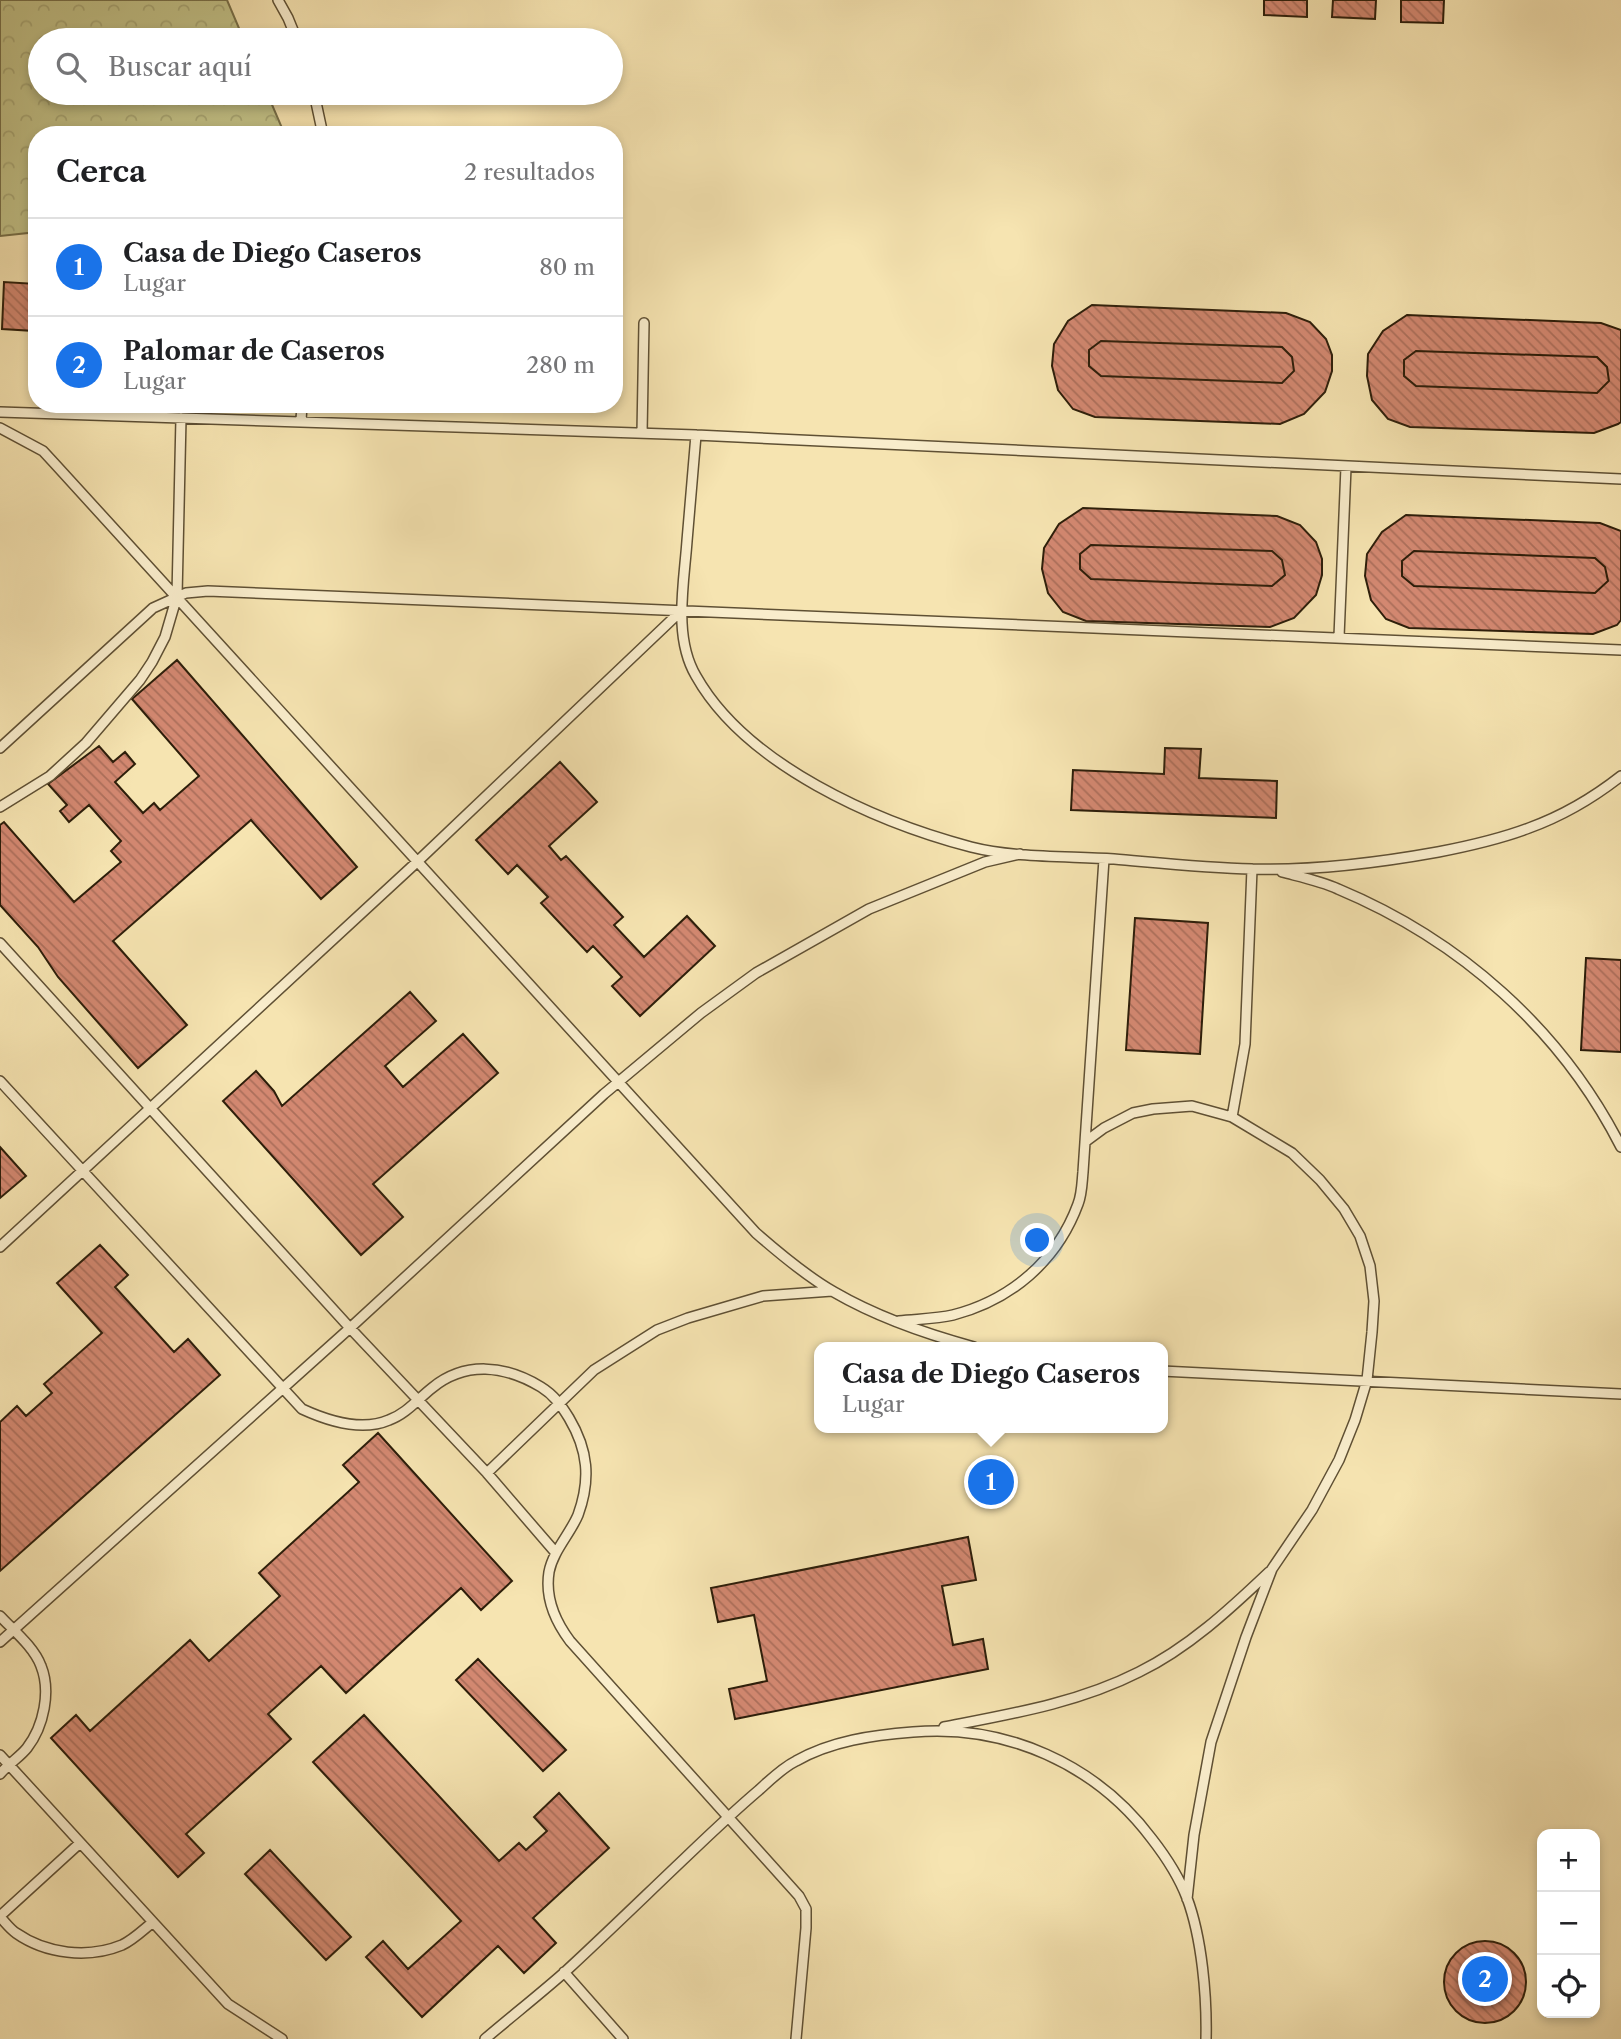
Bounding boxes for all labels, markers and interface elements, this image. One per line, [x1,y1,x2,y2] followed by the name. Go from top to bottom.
[28,28,623,105] search box
[52,48,90,86] icon: search
[108,51,252,83] text: Buscar aquí
[56,153,146,190] text: Cerca
[464,158,595,186] text: 2 resultados
[123,237,422,269] text: Casa de Diego Caseros
[74,253,84,281] text: 1
[539,253,595,281] text: 80 m
[123,269,186,297] text: Lugar
[123,335,385,367] text: Palomar de Caseros
[72,351,86,379] text: 2
[526,351,595,379] text: 280 m
[123,367,186,395] text: Lugar
[1020,1223,1054,1257] your location
[814,1342,1168,1433] popup
[842,1358,1140,1390] text: Casa de Diego Caseros
[842,1390,905,1418] text: Lugar
[968,1456,1014,1508] pin: 1
[1537,1829,1600,2018] map controls
[1537,1829,1600,1892] button: +
[1537,1892,1600,1955] button: −
[1462,1953,1508,2005] pin: 2
[1537,1955,1600,2018] button: locate

